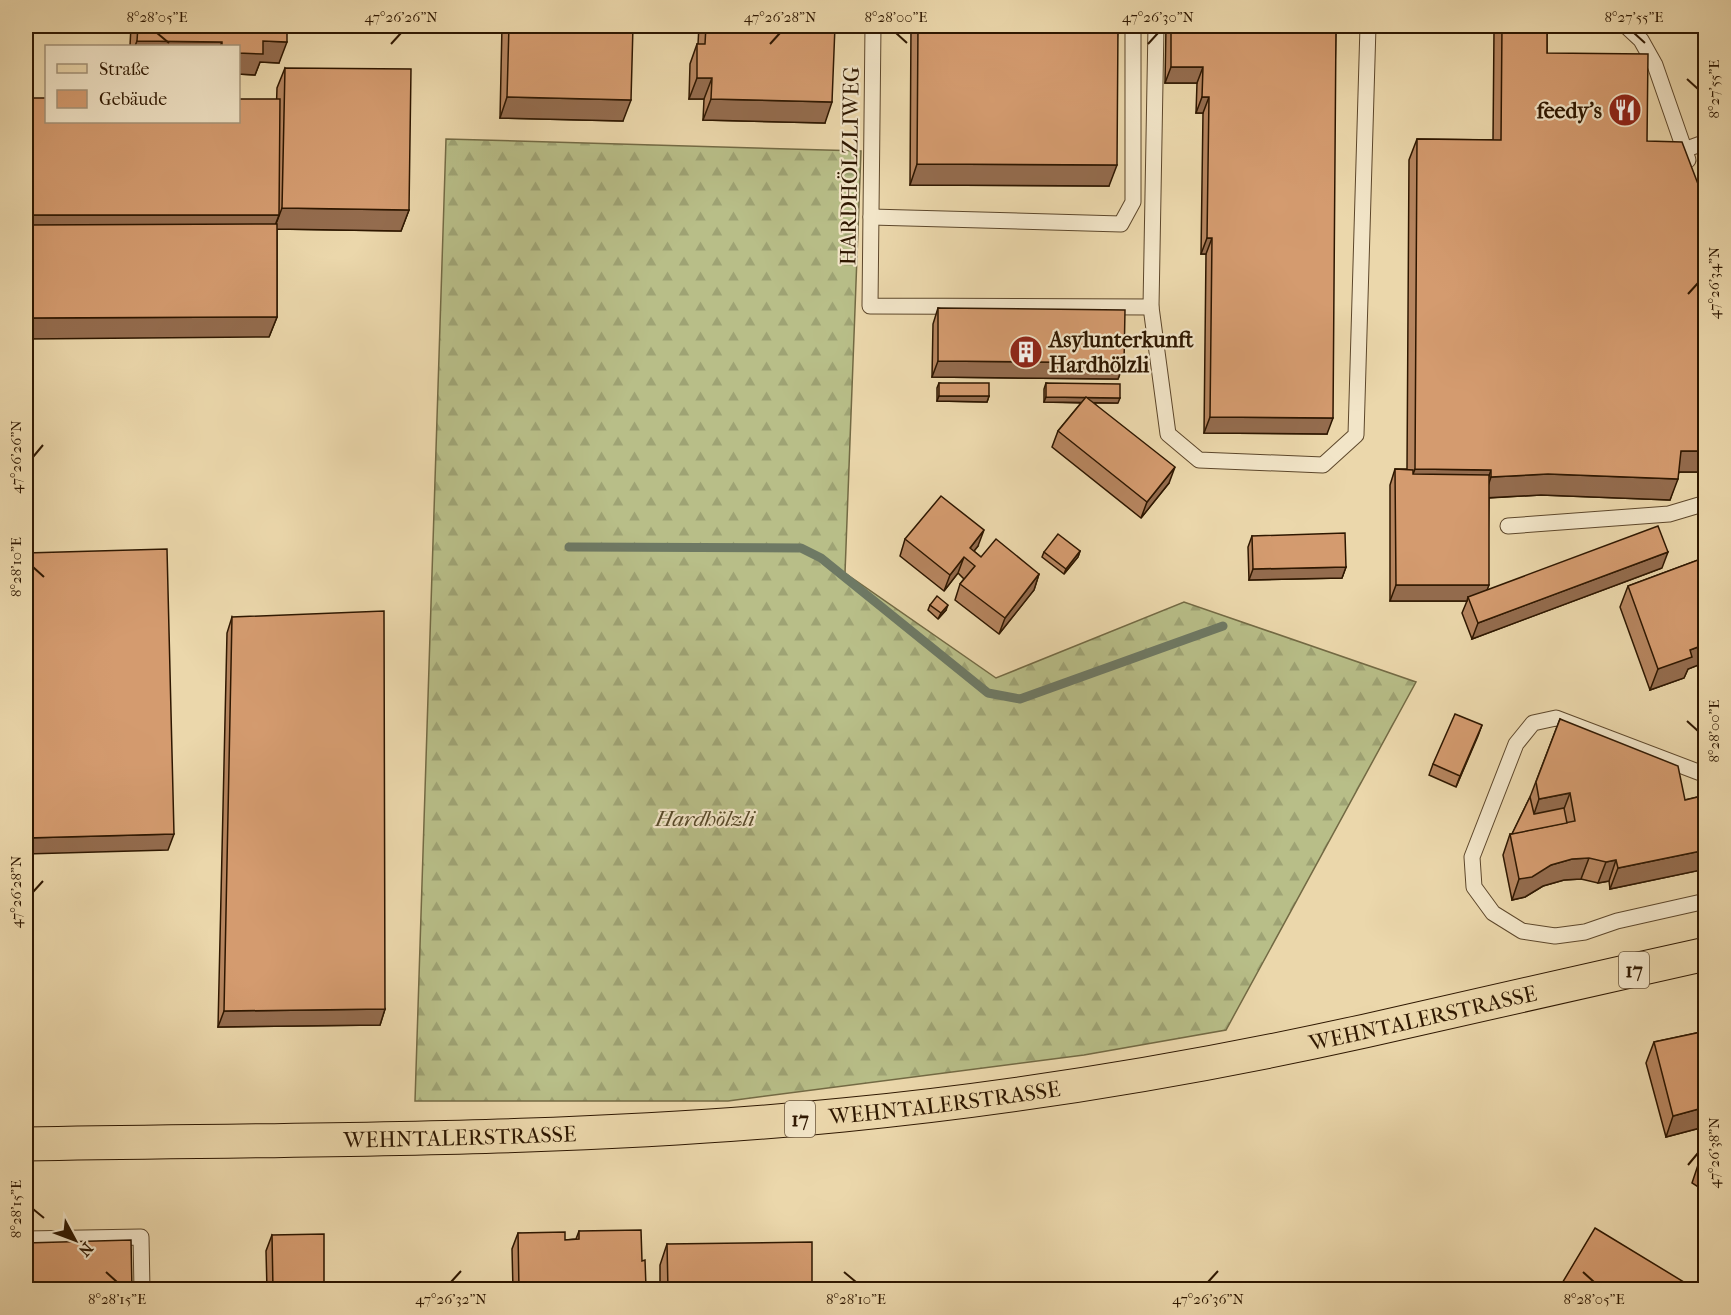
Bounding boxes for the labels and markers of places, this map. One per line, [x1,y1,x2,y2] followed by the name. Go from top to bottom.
[1607,92,1643,128] restaurant icon: feedy's
[1536,98,1602,124] place label: feedy's
[1047,327,1195,378] place label: Asylunterkunft Hardhölzli
[1008,334,1044,370] building icon: Asylunterkunft Hardhölzli

